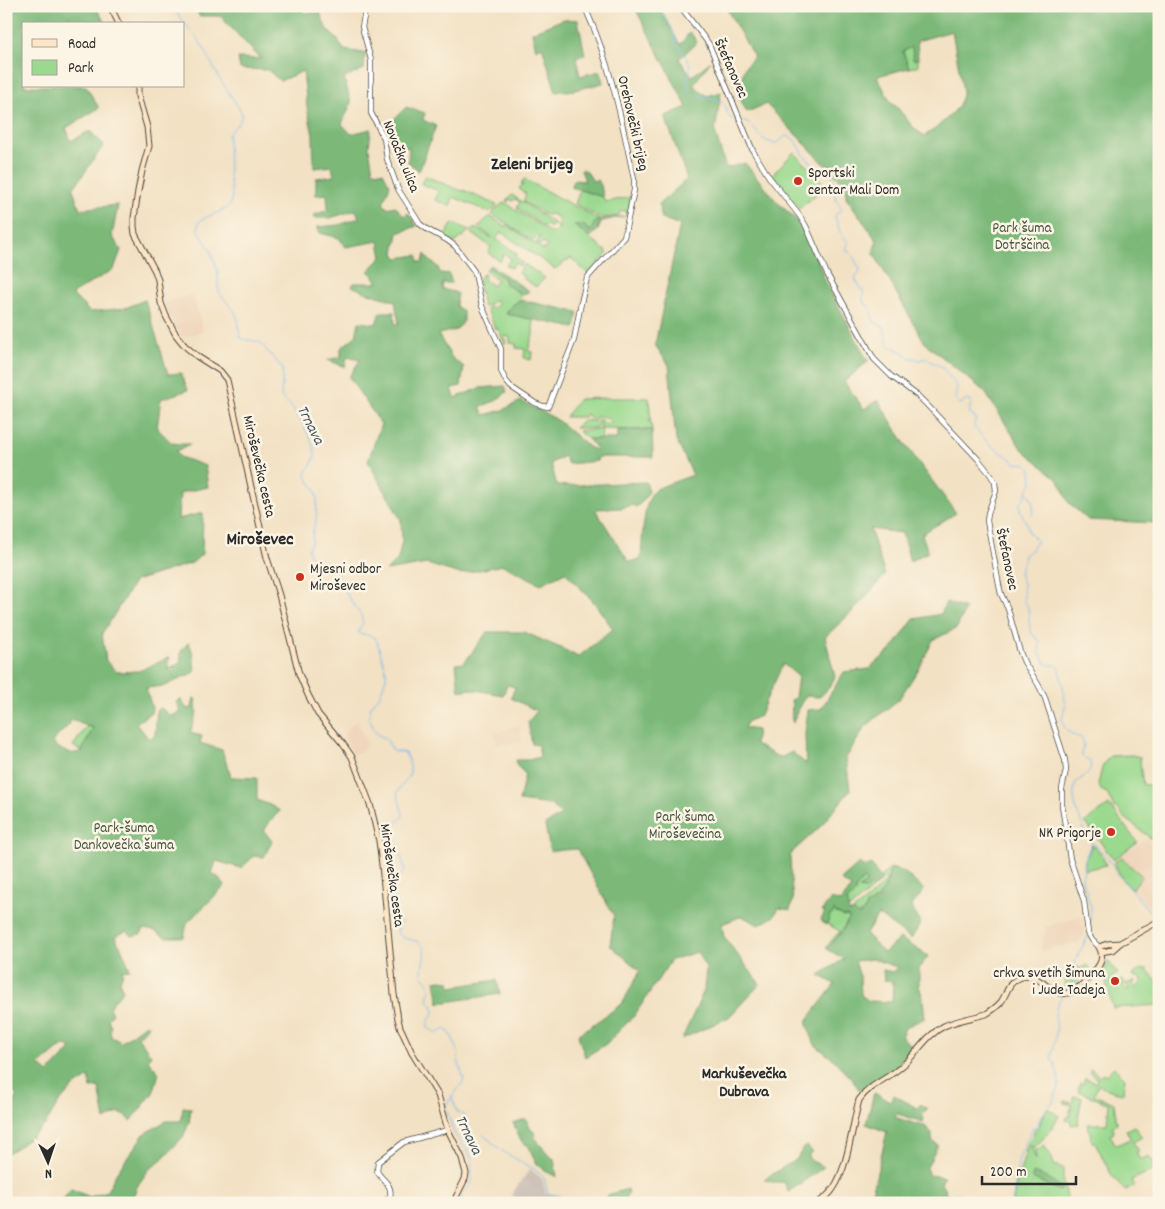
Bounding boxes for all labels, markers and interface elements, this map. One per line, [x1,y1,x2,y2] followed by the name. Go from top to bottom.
[22,22,185,88] legend
[68,34,96,56] text: Road
[707,36,753,102] street label: Štefanovec
[68,58,94,80] text: Park
[610,73,654,173] street label: Orehovečki brijeg
[376,117,425,197] street label: Novačka ulica
[491,153,573,178] district label: Zeleni brijeg
[808,163,899,202] place label: Sportski centar Mali Dom
[792,175,804,187] marker: Sportski centar Mali Dom
[992,218,1053,257] park label: Park šuma Dotrščina
[290,401,330,450] water label: Trnava
[236,413,281,520] street label: Miroševečka cesta
[989,526,1023,593] street label: Štefanovec
[227,528,293,553] district label: Miroševec
[310,559,382,598] place label: Mjesni odbor Miroševec
[294,571,306,583] marker: Mjesni odbor Miroševec
[649,807,722,846] park label: Park šuma Miroševečina
[74,818,175,857] park label: Park-šuma Dankovečka šuma
[373,822,409,929] street label: Miroševečka cesta
[1039,823,1101,845] place label: NK Prigorje
[1105,826,1117,838] marker: NK Prigorje
[993,963,1106,1002] place label: crkva svetih Šimuna i Jude Tadeja
[1109,975,1121,987] marker: crkva svetih Šimuna i Jude Tadeja
[702,1063,788,1104] district label: Markuševečka Dubrava
[448,1111,488,1160] water label: Trnava
[22,1136,72,1186] north arrow
[982,1154,1076,1186] scale bar
[990,1162,1027,1184] text: 200 m
[45,1163,53,1183] text: N

